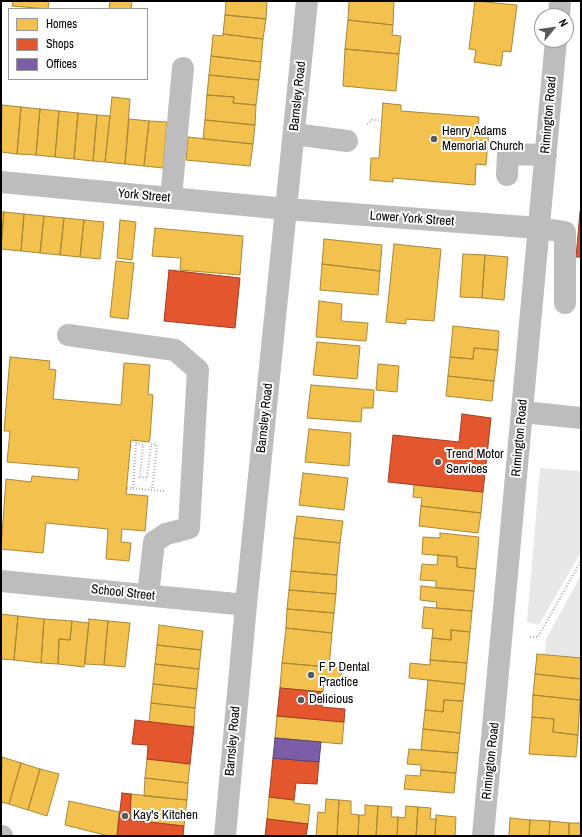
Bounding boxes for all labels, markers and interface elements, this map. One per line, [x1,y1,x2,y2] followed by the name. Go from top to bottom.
[8,8,148,80] legend
[534,8,574,48] north arrow
[46,16,77,32] text: Homes
[556,16,571,29] text: N
[46,36,74,52] text: Shops
[46,56,77,72] text: Offices
[287,60,309,132] street label: Barnsley Road
[538,76,560,154] street label: Rimington Road
[442,124,524,155] place label: Henry Adams Memorial Church
[429,134,439,144] marker: Henry Adams Memorial Church
[117,186,171,206] street label: York Street
[369,208,455,230] street label: Lower York Street
[254,382,276,454] street label: Barnsley Road
[509,399,531,477] street label: Rimington Road
[446,447,504,478] place label: Trend Motor Services
[433,457,443,467] marker: Trend Motor Services
[90,582,156,604] street label: School Street
[319,660,369,691] place label: F P Dental Practice
[306,670,316,680] marker: F P Dental Practice
[309,692,353,708] place label: Delicious
[296,695,306,705] marker: Delicious
[222,705,244,777] street label: Barnsley Road
[479,722,503,800] street label: Rimington Road
[133,808,198,824] place label: Kay's Kitchen
[120,811,130,821] marker: Kay's Kitchen

